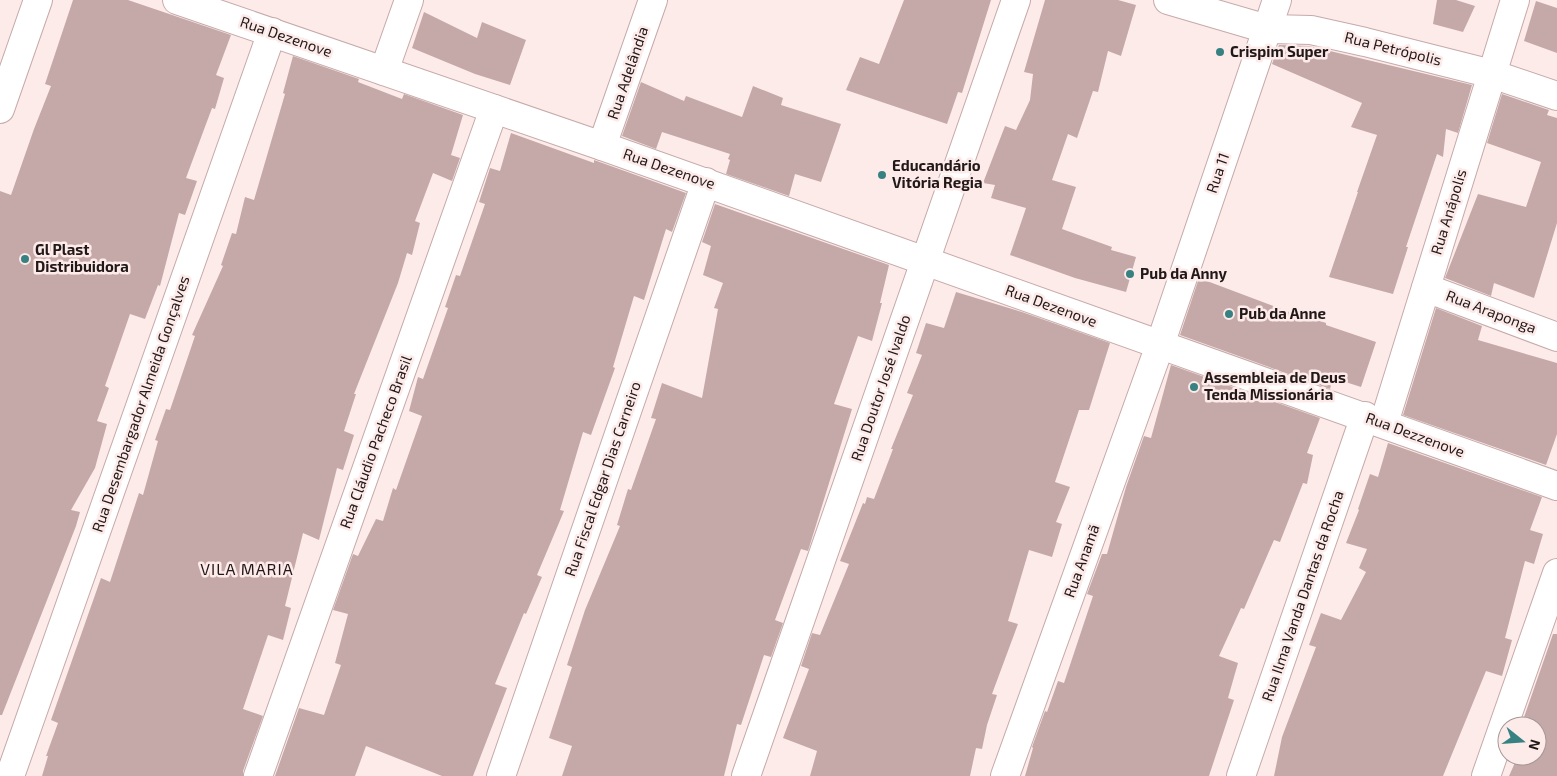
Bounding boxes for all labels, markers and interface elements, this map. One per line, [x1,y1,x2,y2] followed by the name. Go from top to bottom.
[238,12,335,60] street label: Rua Dezenove
[603,24,651,121] street label: Rua Adelândia
[1343,27,1444,69] street label: Rua Petrópolis
[1230,42,1329,60] place label: Crispim Super
[1214,46,1226,58] marker: Crispim Super
[621,144,718,192] street label: Rua Dezenove
[1202,150,1232,195] street label: Rua 11
[892,156,983,191] place label: Educandário Vitória Regia
[1427,167,1470,257] street label: Rua Anápolis
[876,169,888,181] marker: Educandário Vitória Regia
[35,240,129,275] place label: Gl Plast Distribuidora
[19,253,31,265] marker: Gl Plast Distribuidora
[1140,264,1228,283] place label: Pub da Anny
[1124,268,1136,280] marker: Pub da Anny
[88,273,193,535] street label: Rua Desembargador Almeida Gonçalves
[1003,280,1100,330] street label: Rua Dezenove
[1444,286,1539,337] street label: Rua Araponga
[1239,304,1326,322] place label: Pub da Anne
[1223,308,1235,320] marker: Pub da Anne
[847,312,914,463] street label: Rua Doutor José Ivaldo
[335,352,415,531] street label: Rua Cláudio Pacheco Brasil
[1204,368,1346,403] place label: Assembleia de Deus Tenda Missionária
[560,379,644,578] street label: Rua Fiscal Edgar Dias Carneiro
[1188,381,1200,393] marker: Assembleia de Deus Tenda Missionária
[1363,408,1467,460] street label: Rua Dezzenove
[1257,488,1347,704] street label: Rua Ilma Vanda Dantas da Rocha
[1059,522,1103,600] street label: Rua Anamã
[200,559,294,578] district label: VILA MARIA
[1497,716,1547,766] north arrow
[1525,738,1545,752] text: N

